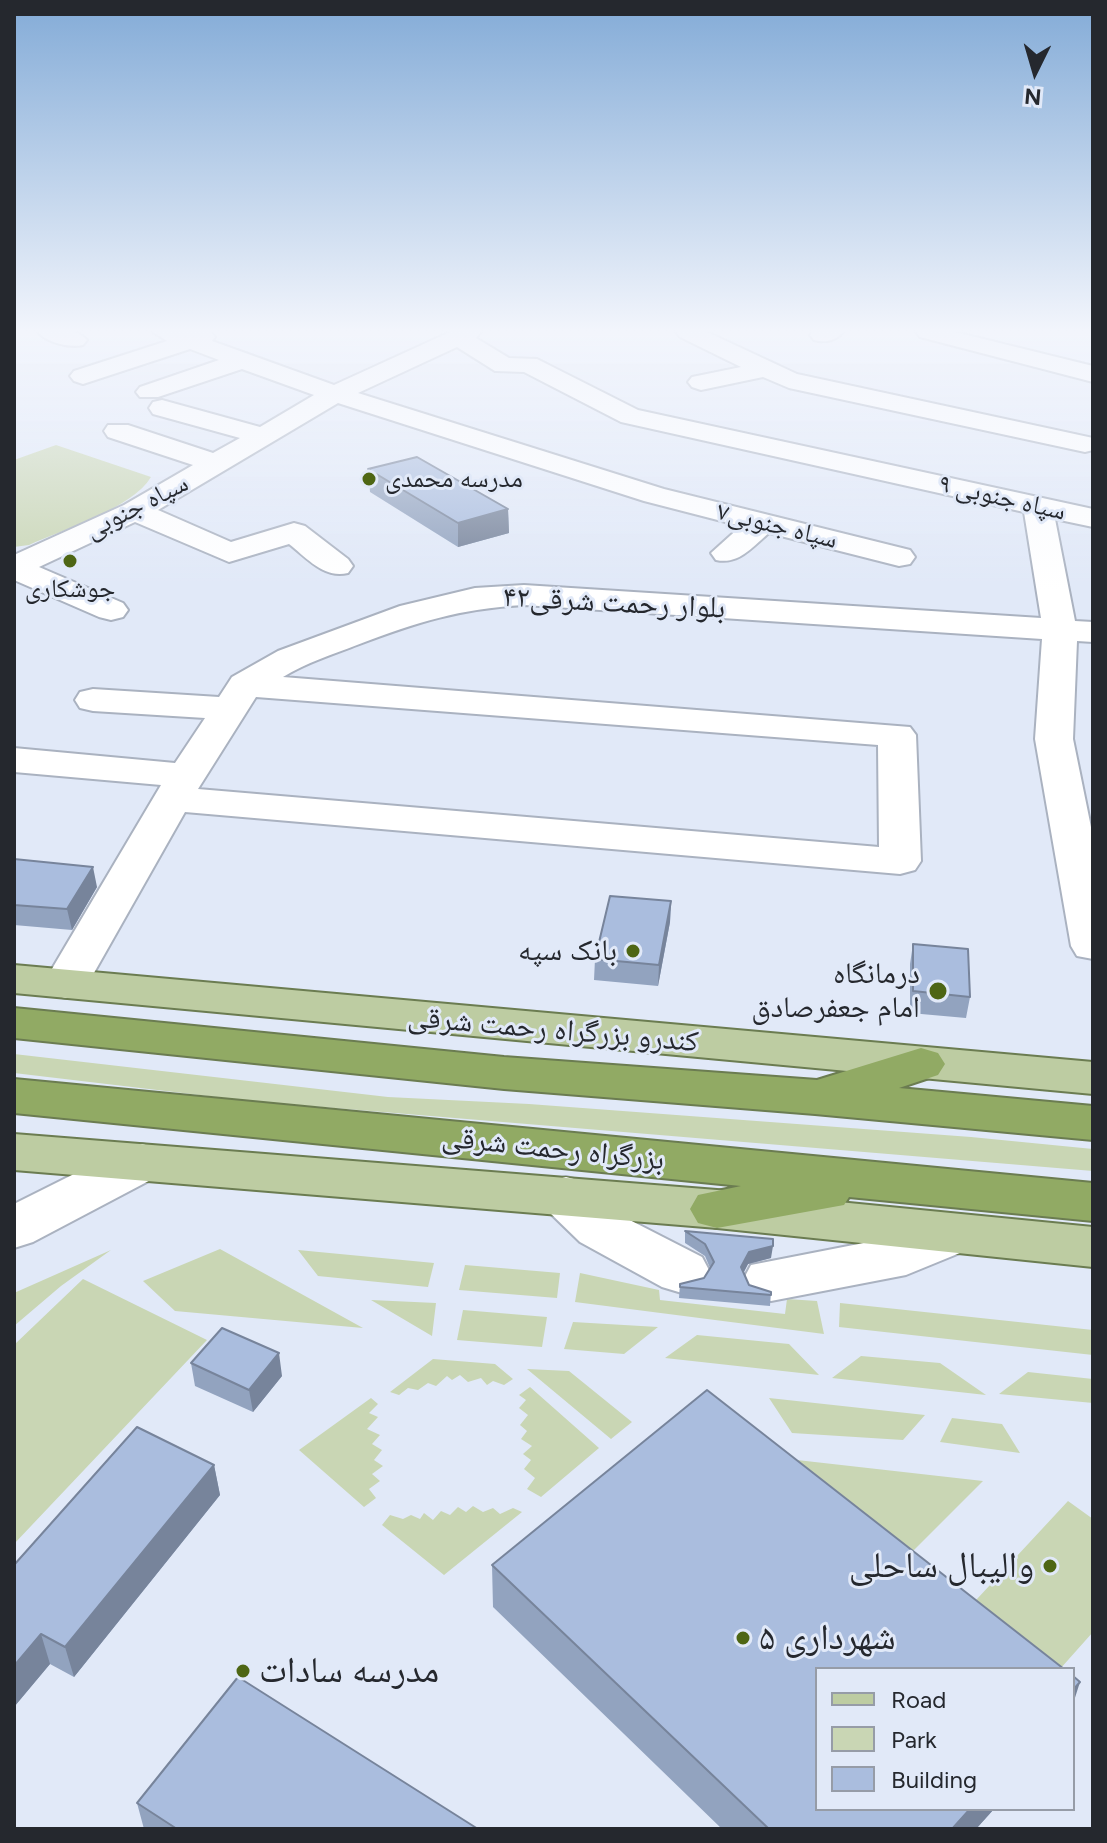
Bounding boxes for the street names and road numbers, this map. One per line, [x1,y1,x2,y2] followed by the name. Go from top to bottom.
[80,468,194,546] street label: سپاه جنوبی
[935,468,1069,528] street label: ۹ سپاه جنوبی
[714,496,840,556] street label: سپاه جنوبی۷
[502,579,726,627] street label: بلوار رحمت شرقی۴۲
[406,999,700,1061] street label: کندرو بزرگراه رحمت شرقی
[440,1119,666,1179] street label: بزرگراه رحمت شرقی

